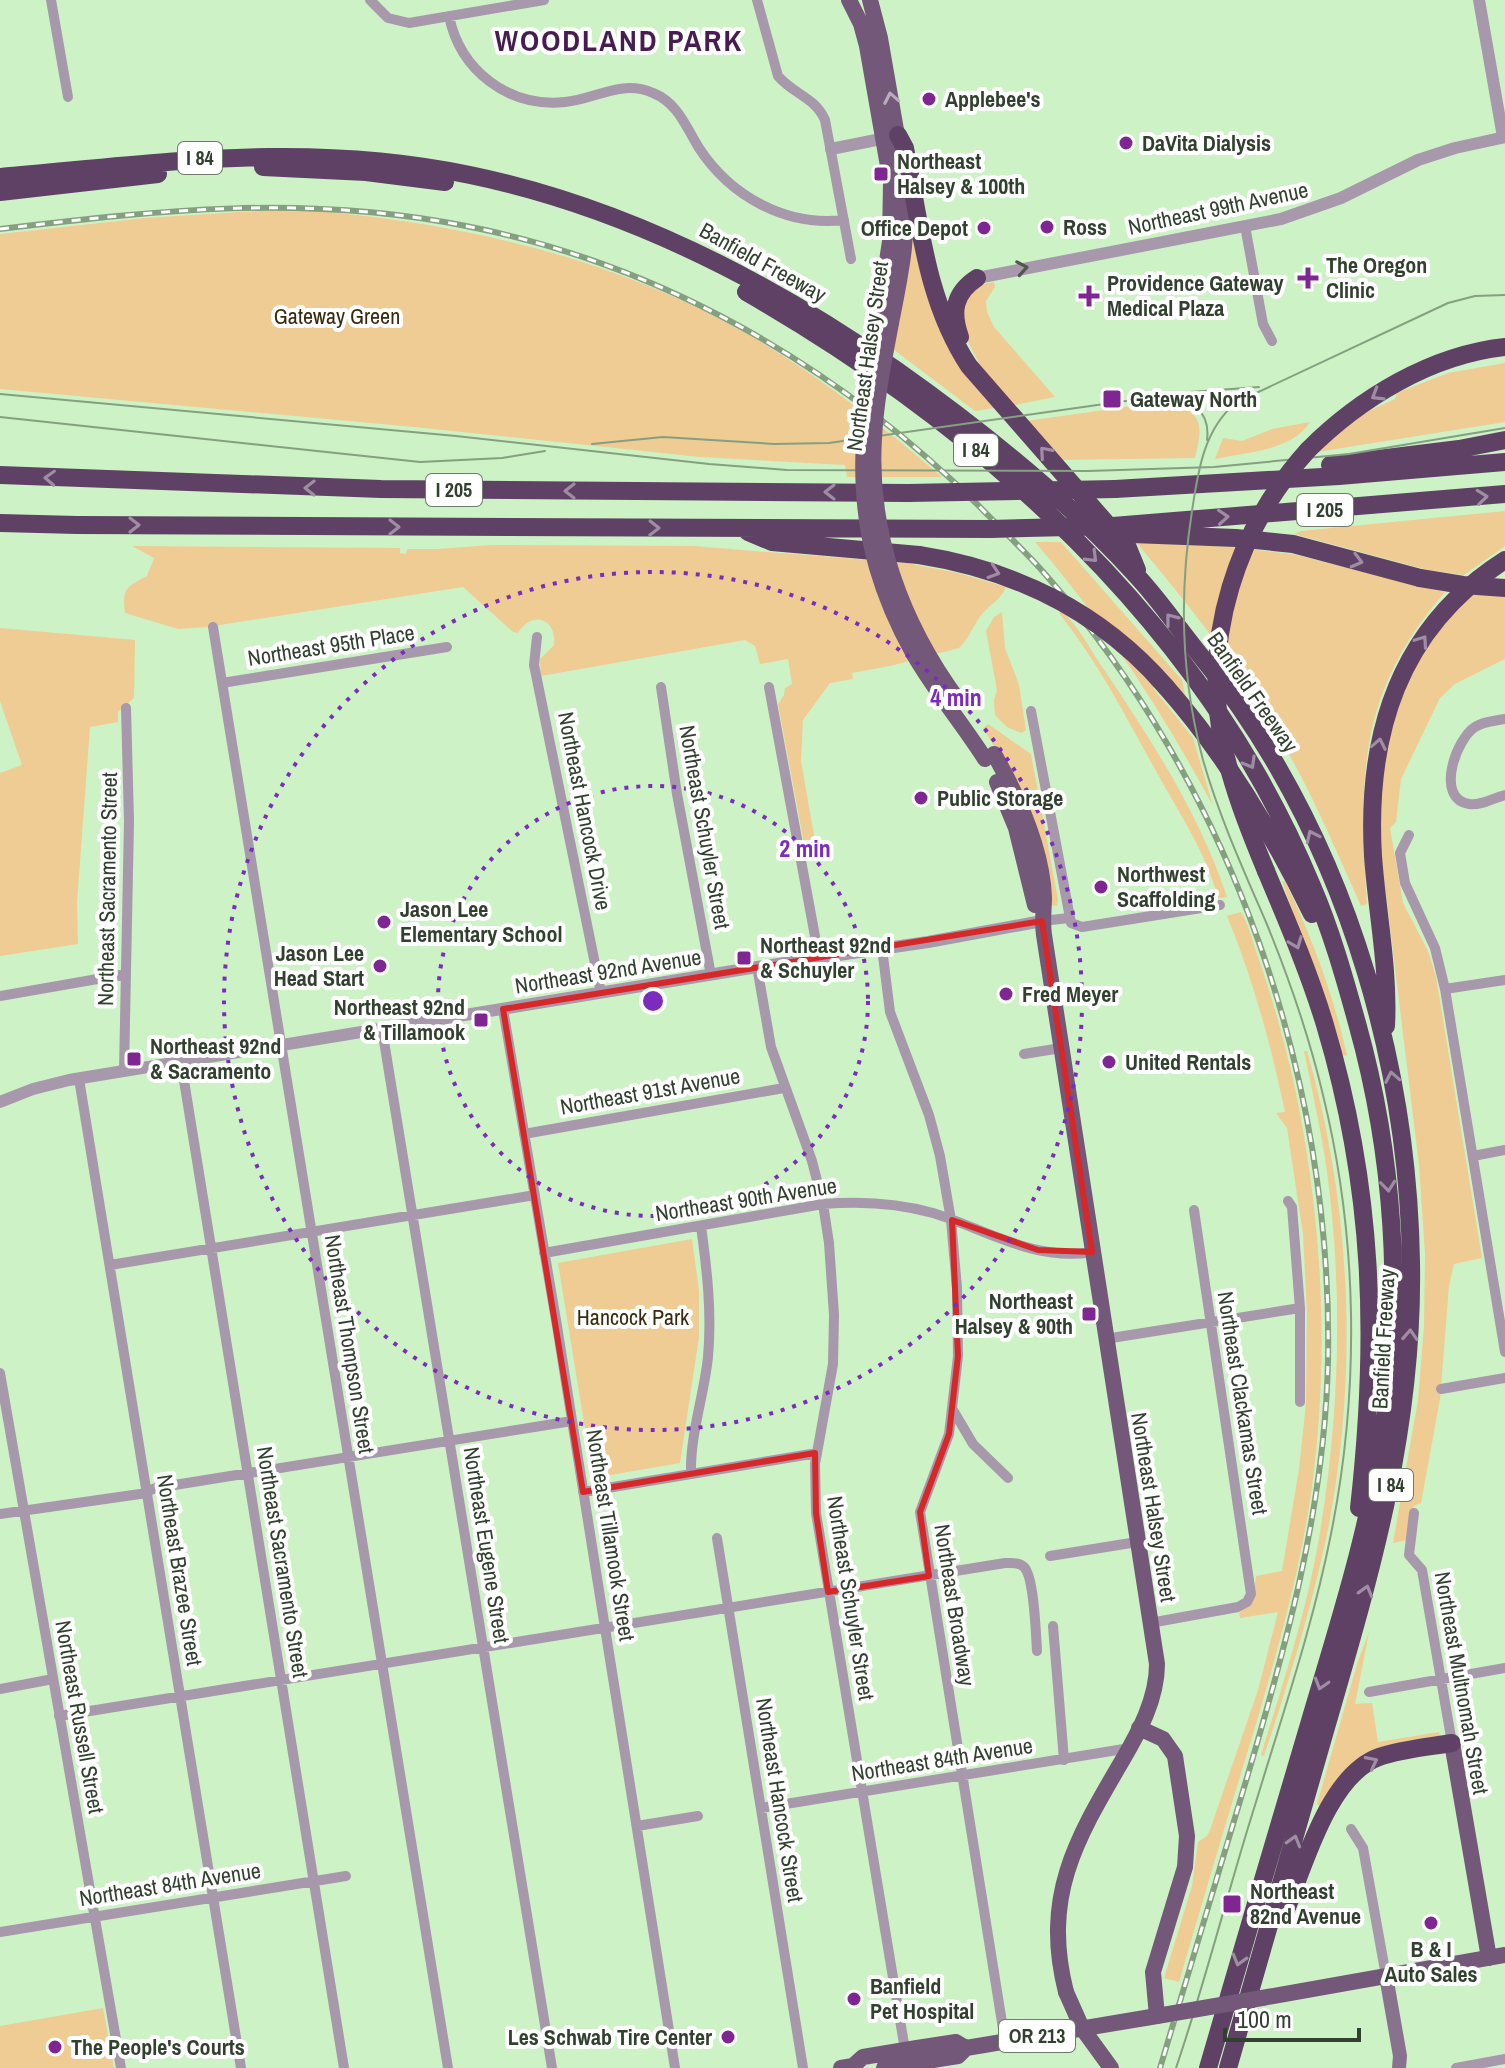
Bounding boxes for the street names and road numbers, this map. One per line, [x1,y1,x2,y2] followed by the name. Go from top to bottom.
[178,142,222,174] road number: I 84
[1125,174,1311,242] street label: Northeast 99th Avenue
[694,215,832,309] street label: Banfield Freeway
[839,259,895,453] street label: Northeast Halsey Street
[954,434,998,466] road number: I 84
[426,474,482,506] road number: I 205
[1297,494,1353,526] road number: I 205
[245,617,417,673] street label: Northeast 95th Place
[1200,626,1306,758] street label: Banfield Freeway
[551,709,619,913] street label: Northeast Hancock Drive
[672,723,738,931] street label: Northeast Schuyler Street
[90,772,124,1006] street label: Northeast Sacramento Street
[513,941,703,1001] street label: Northeast 92nd Avenue
[558,1060,742,1122] street label: Northeast 91st Avenue
[653,1170,839,1228] street label: Northeast 90th Avenue
[318,1232,382,1456] street label: Northeast Thompson Street
[1364,1268,1402,1410] street label: Banfield Freeway
[1211,1289,1275,1517] street label: Northeast Clackamas Street
[1124,1410,1184,1604] street label: Northeast Halsey Street
[579,1427,643,1643] street label: Northeast Tillamook Street
[250,1444,316,1680] street label: Northeast Sacramento Street
[457,1445,517,1645] street label: Northeast Eugene Street
[1369,1469,1413,1501] road number: I 84
[150,1472,210,1668] street label: Northeast Brazee Street
[820,1494,882,1702] street label: Northeast Schuyler Street
[927,1522,983,1688] street label: Northeast Broadway
[1428,1569,1496,1797] street label: Northeast Multnomah Street
[48,1618,112,1816] street label: Northeast Russell Street
[749,1696,811,1904] street label: Northeast Hancock Street
[849,1730,1035,1788] street label: Northeast 84th Avenue
[77,1855,263,1913] street label: Northeast 84th Avenue
[999,2020,1075,2052] road number: OR 213

